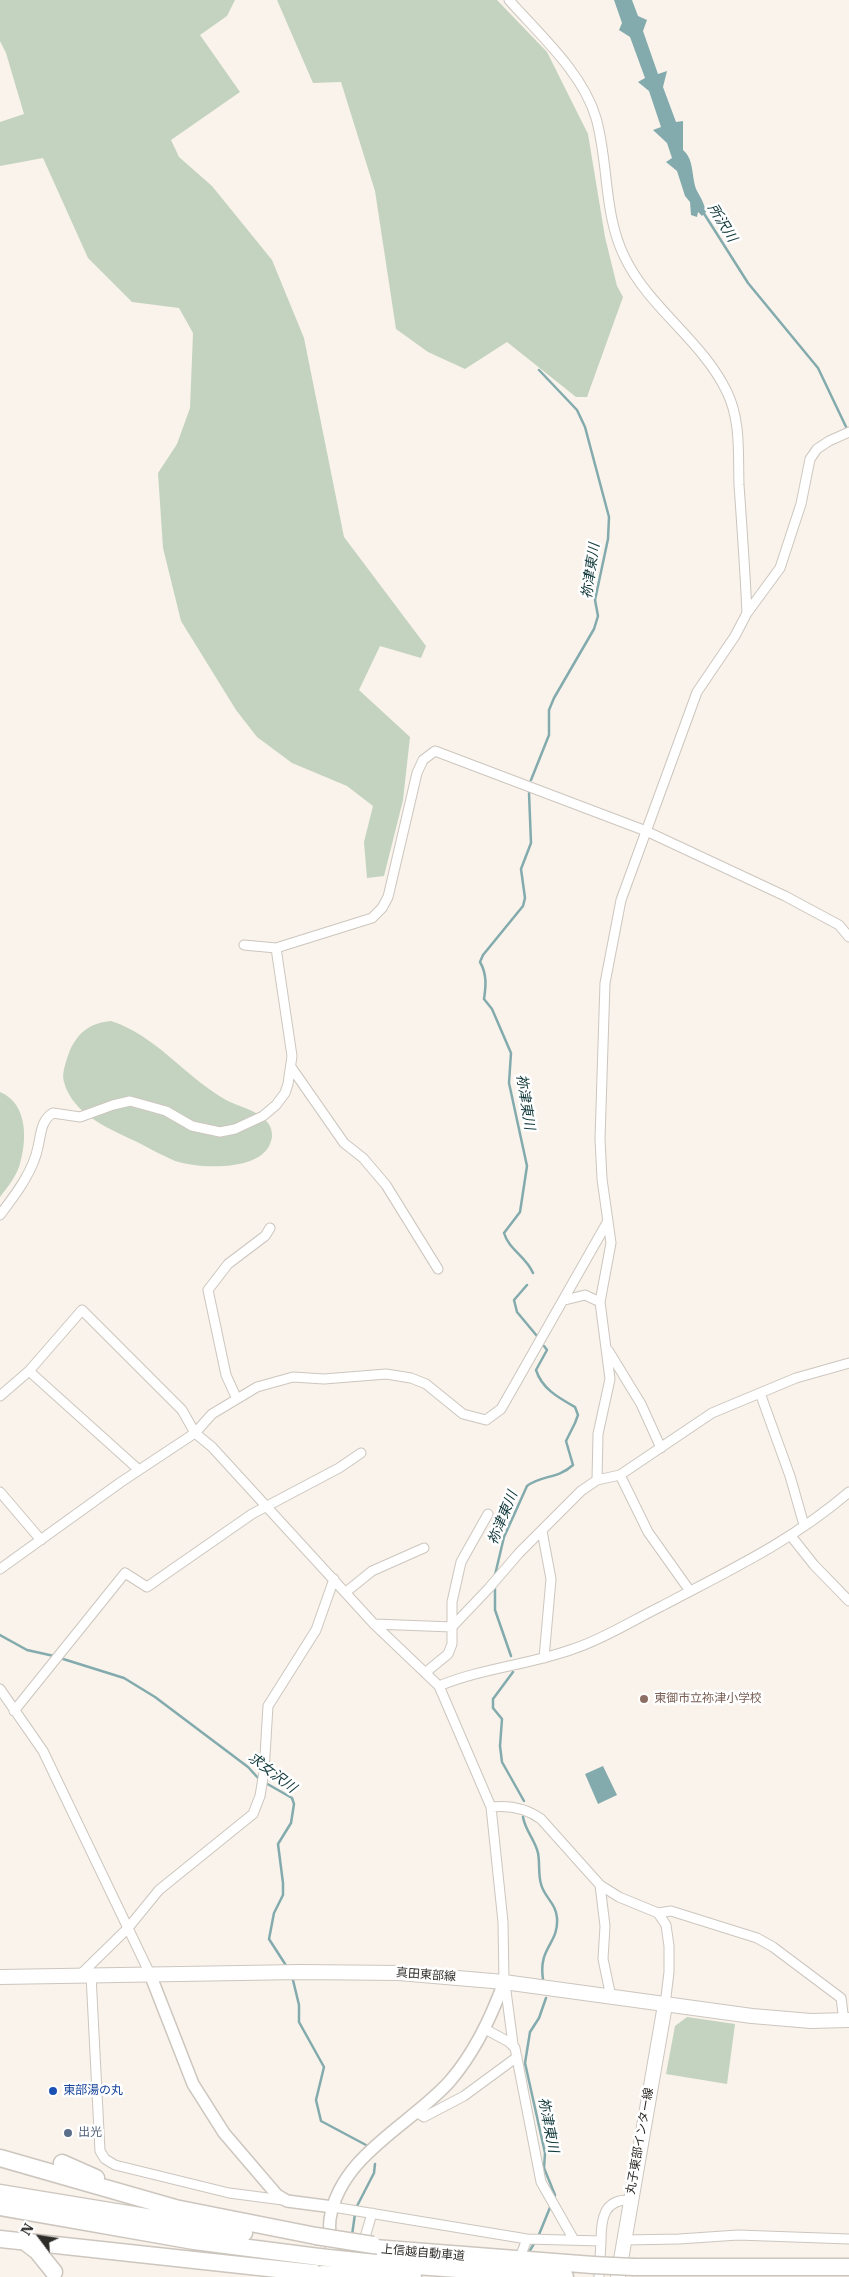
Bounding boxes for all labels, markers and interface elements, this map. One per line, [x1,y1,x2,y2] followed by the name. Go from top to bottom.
[704,201,740,245] water label: 所沢川
[579,542,603,600] water label: 祢津東川
[512,1073,538,1131] water label: 祢津東川
[485,1489,521,1547] water label: 祢津東川
[654,1692,762,1706] place label: 東御市立祢津小学校
[638,1693,650,1705] marker: 東御市立祢津小学校
[245,1749,299,1797] water label: 求女沢川
[396,1966,456,1984] street label: 真田東部線
[63,2084,123,2098] place label: 東部湯の丸
[47,2085,59,2097] marker: 東部湯の丸
[624,2087,656,2195] street label: 丸子東部インター線
[534,2096,562,2154] water label: 祢津東川
[78,2126,102,2140] place label: 出光
[62,2127,74,2139] marker: 出光
[15,2212,65,2262] north arrow
[17,2220,38,2239] text: N
[381,2242,465,2264] street label: 上信越自動車道

